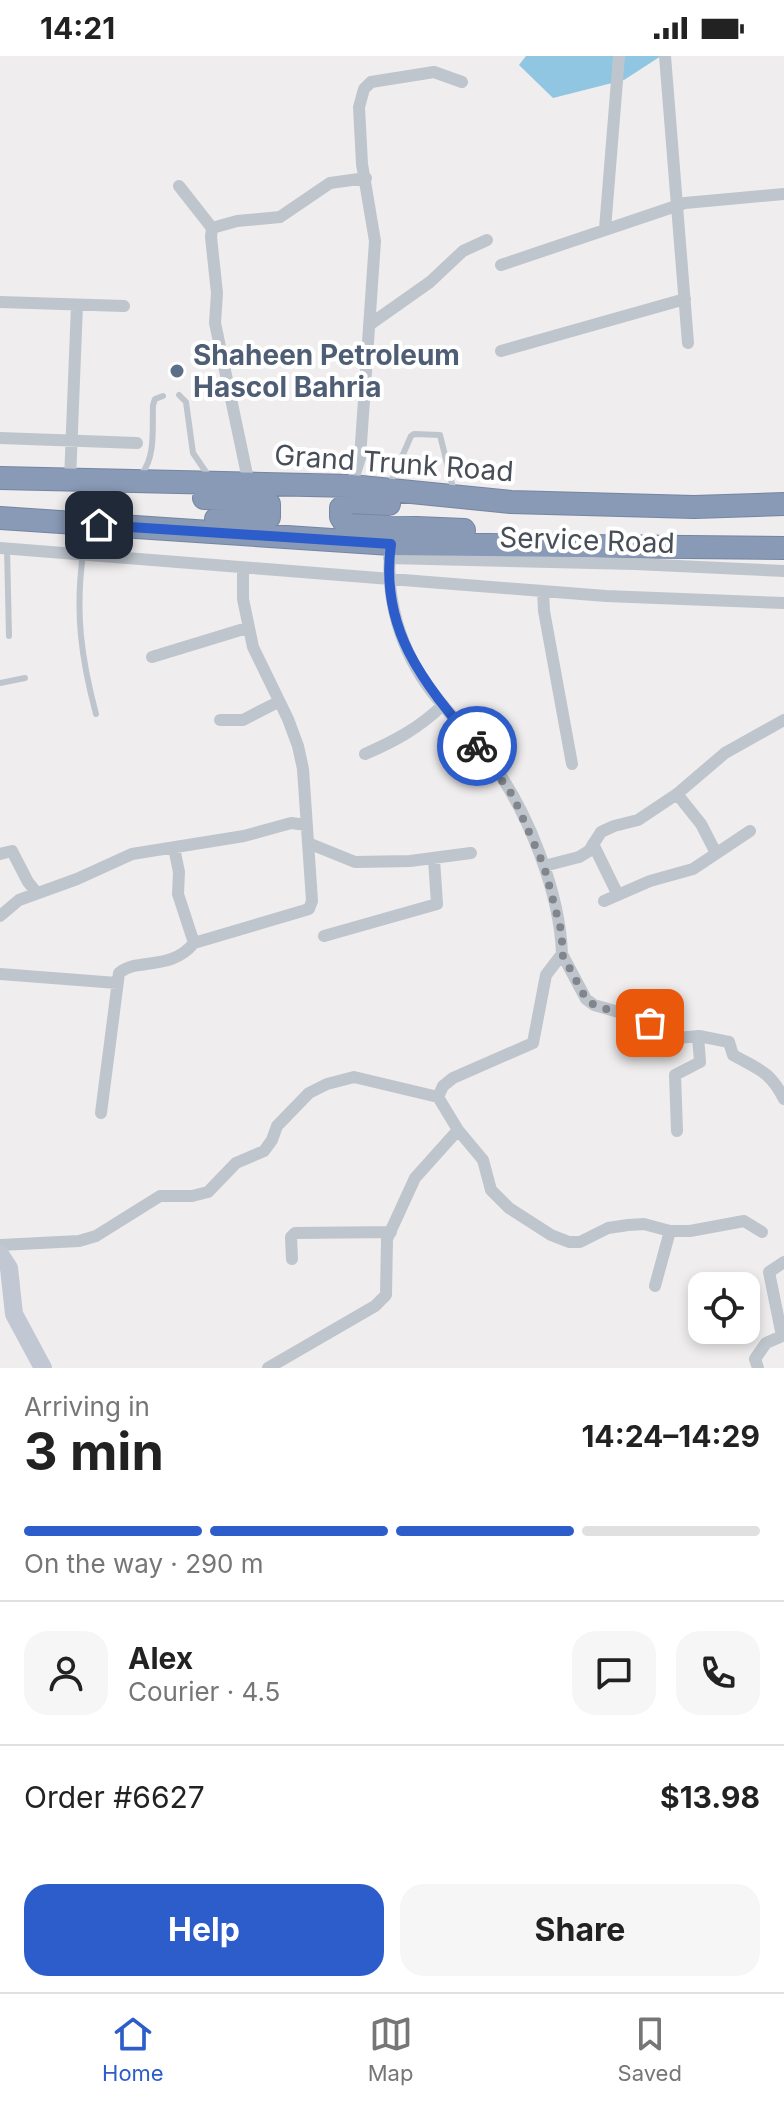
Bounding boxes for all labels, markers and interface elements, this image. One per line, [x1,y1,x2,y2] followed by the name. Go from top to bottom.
[40,10,115,46] text: 14:21
[193,338,460,404] place label: Shaheen Petroleum Hascol Bahria
[168,362,186,380] marker: Shaheen Petroleum Hascol Bahria
[273,438,515,488] street label: Grand Trunk Road
[65,491,133,559] pin
[77,503,121,547] icon: home
[499,520,675,560] street label: Service Road
[437,706,517,786] courier
[455,724,499,768] icon: bike
[616,989,684,1057] pin
[628,1001,672,1045] icon: bag
[688,1272,760,1344] map controls
[688,1272,760,1344] button: locate
[24,1391,150,1422] text: Arriving in
[581,1418,760,1454] text: 14:24–14:29
[24,1420,164,1483] text: 3 min
[24,1548,264,1579] text: On the way · 290 m
[24,1631,108,1715] button: person
[572,1631,656,1715] button: chat
[676,1631,760,1715] button: phone
[128,1640,193,1676] text: Alex
[128,1676,280,1707] text: Courier · 4.5
[24,1779,205,1815] text: Order #6627
[660,1779,760,1815] text: $13.98
[24,1884,384,1976] button: Help
[400,1884,760,1976] button: Share
[102,2012,164,2086] tab: Home
[368,2012,413,2086] tab: Map
[618,2012,682,2086] tab: Saved

